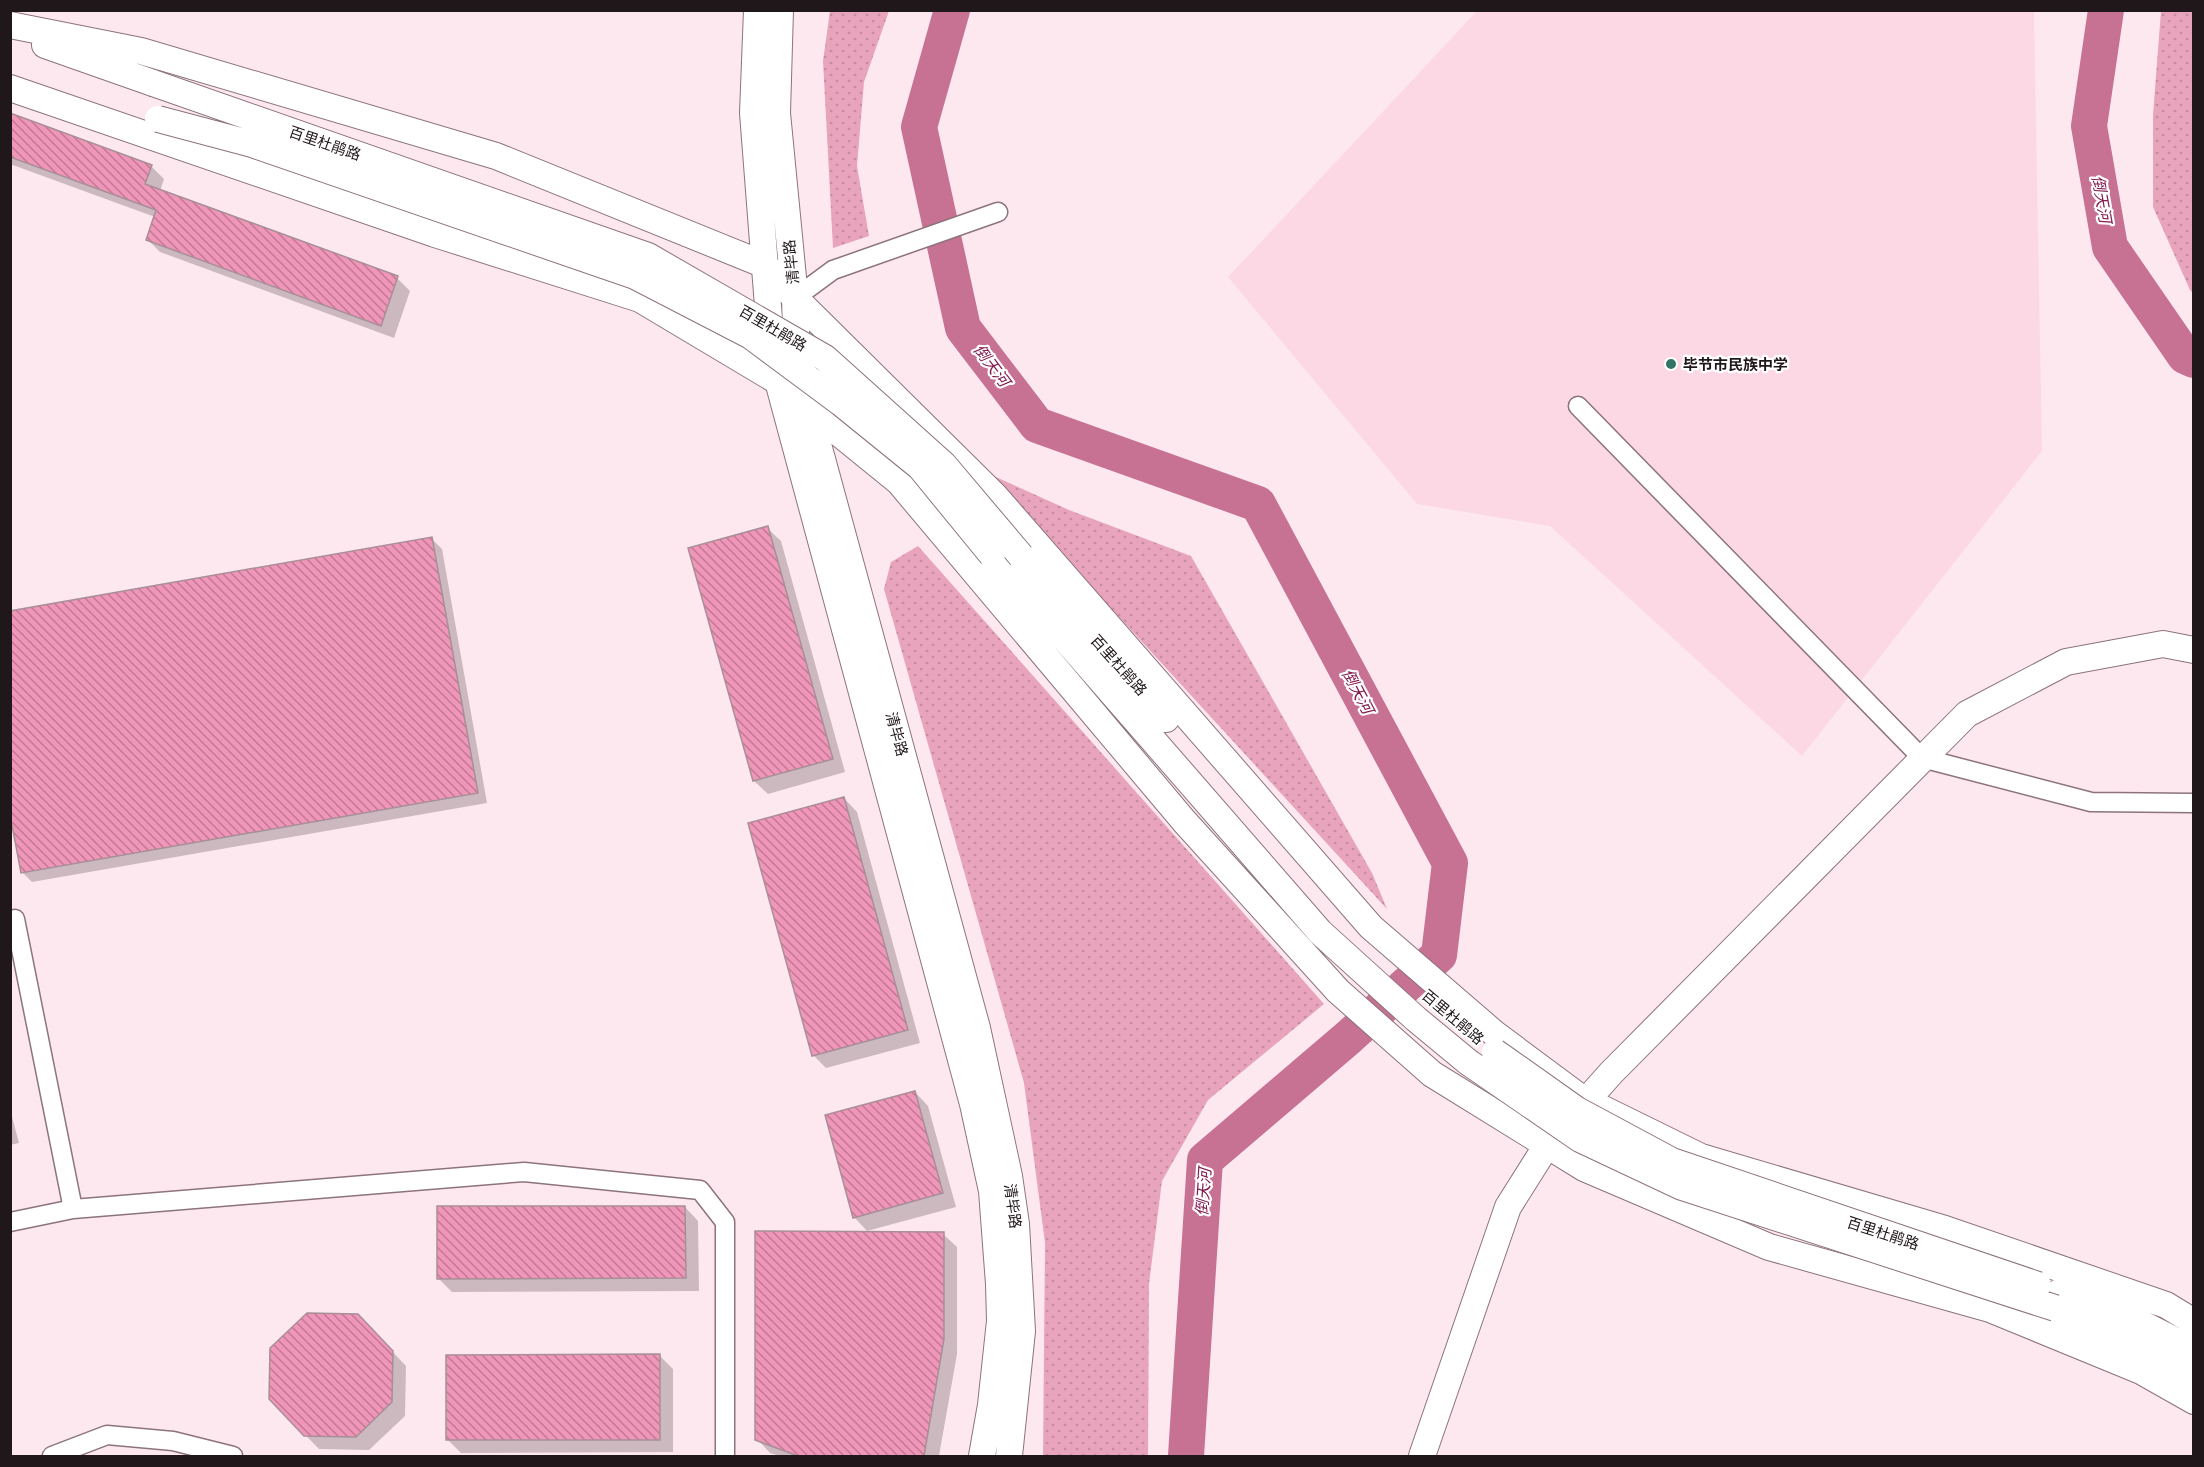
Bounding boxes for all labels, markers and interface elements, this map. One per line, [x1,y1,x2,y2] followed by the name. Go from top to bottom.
[286,121,364,165] street label: 百里杜鹃路
[2087,173,2118,227] water label: 倒天河
[778,239,804,285] street label: 清毕路
[735,300,811,356] street label: 百里杜鹃路
[969,339,1017,393] water label: 倒天河
[1683,354,1788,375] place label: 毕节市民族中学
[1664,357,1678,371] marker: 毕节市民族中学
[1086,630,1152,700] street label: 百里杜鹃路
[1337,665,1380,720] water label: 倒天河
[881,710,913,758] street label: 清毕路
[1418,985,1488,1049] street label: 百里杜鹃路
[1190,1164,1216,1217] water label: 倒天河
[999,1182,1027,1230] street label: 清毕路
[1844,1211,1922,1255] street label: 百里杜鹃路

